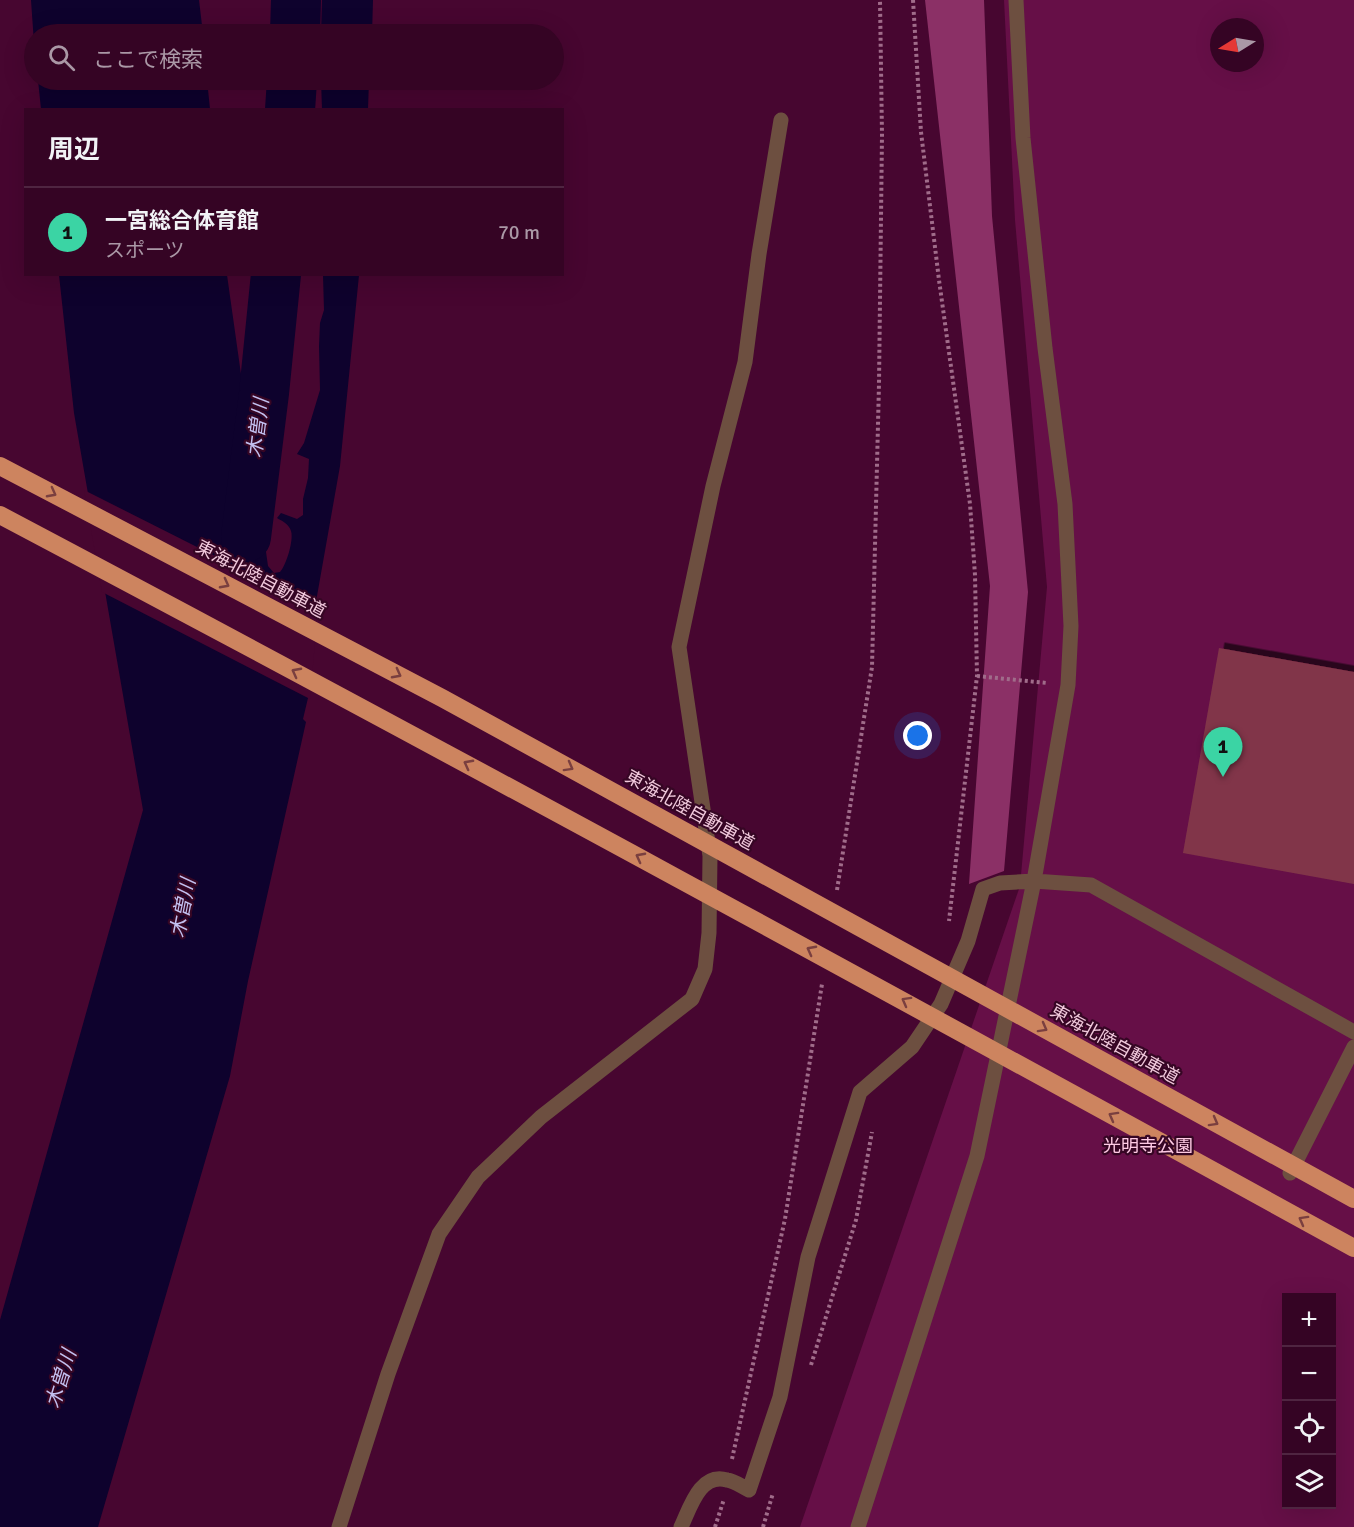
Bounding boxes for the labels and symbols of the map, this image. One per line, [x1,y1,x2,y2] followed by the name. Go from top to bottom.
[1210,18,1264,72] north arrow
[242,395,274,459] water label: 木曽川
[46,486,56,497] one-way arrow
[192,535,330,623] street label: 東海北陸自動車道
[218,577,229,588] one-way arrow
[391,667,402,678] one-way arrow
[292,668,303,679] one-way arrow
[903,721,932,750] your location
[1204,728,1242,777] pin: 1
[464,760,474,771] one-way arrow
[563,760,573,771] one-way arrow
[622,765,758,855] street label: 東海北陸自動車道
[635,853,646,864] one-way arrow
[165,874,201,940] water label: 木曽川
[807,946,817,957] one-way arrow
[902,997,912,1008] one-way arrow
[1047,999,1183,1089] street label: 東海北陸自動車道
[1037,1021,1047,1032] one-way arrow
[1109,1112,1120,1123] one-way arrow
[1207,1115,1218,1126] one-way arrow
[1103,1135,1193,1157] park label: 光明寺公園
[1299,1216,1309,1227] one-way arrow
[40,1345,82,1411] water label: 木曽川

